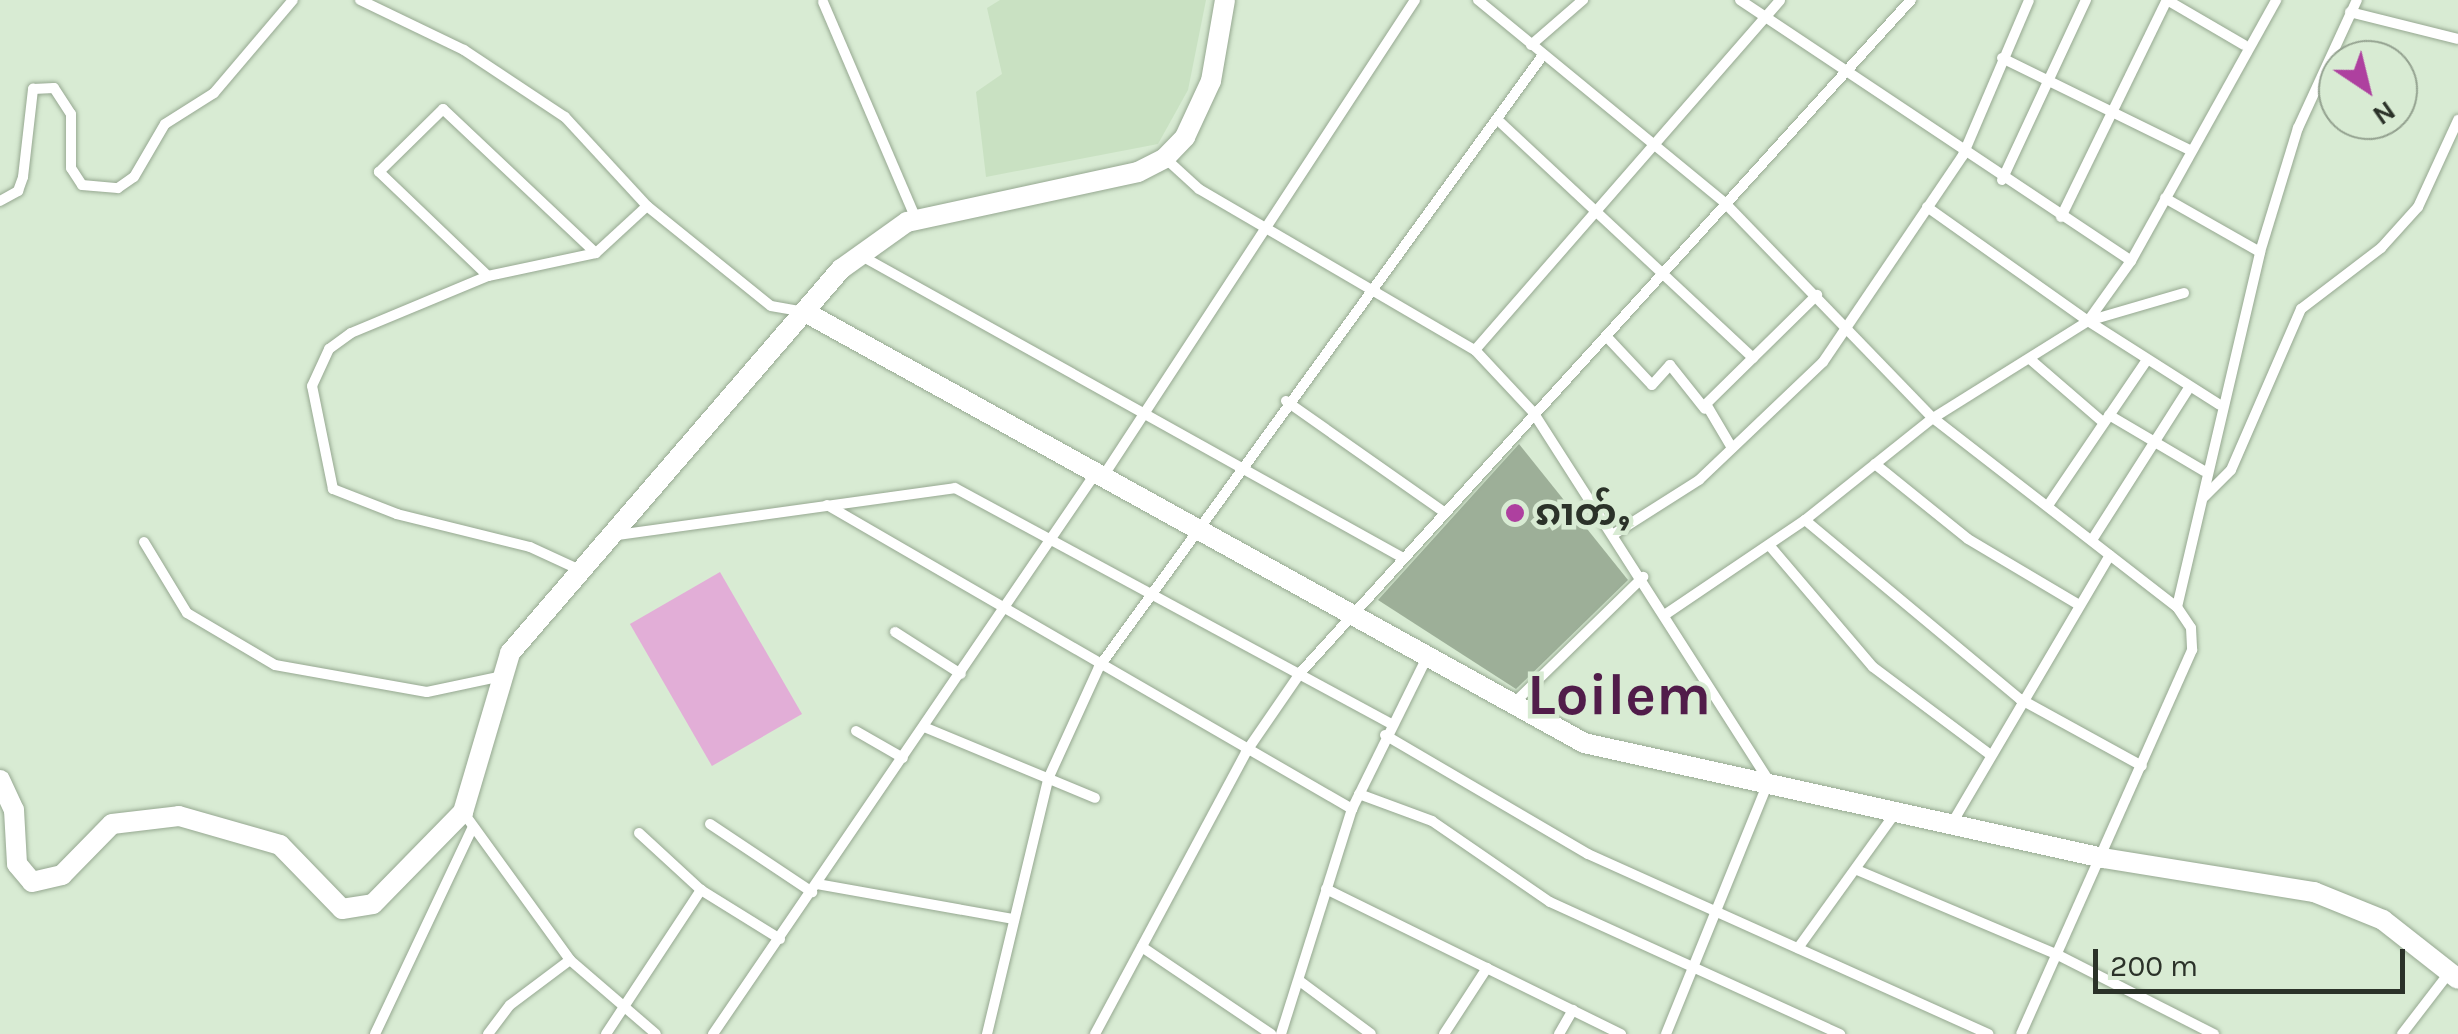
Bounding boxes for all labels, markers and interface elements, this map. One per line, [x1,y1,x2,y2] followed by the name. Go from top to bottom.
[2318,40,2418,140] north arrow
[2367,94,2402,133] text: N
[1535,490,1632,536] place label: ၵၢတ်ႇ
[1504,502,1526,524] marker: ၵၢတ်ႇ
[1527,660,1711,730] district label: Loilem
[2098,929,2410,991] scale bar
[2110,948,2198,984] text: 200 m

